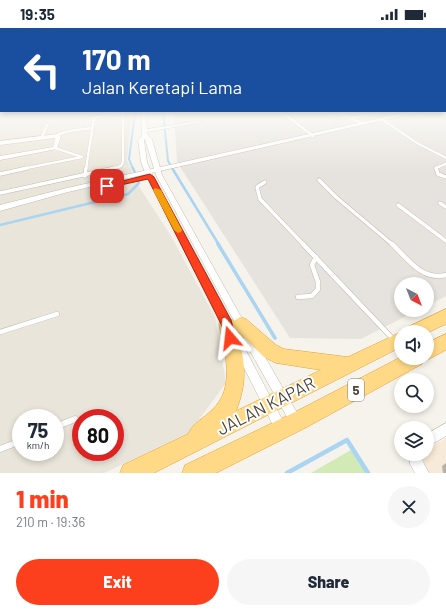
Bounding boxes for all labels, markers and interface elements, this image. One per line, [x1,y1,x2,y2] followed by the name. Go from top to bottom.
[20,5,55,23] text: 19:35
[82,42,151,76] text: 170 m
[16,44,68,96] icon: left
[82,76,242,98] text: Jalan Keretapi Lama
[90,169,124,203] pin
[96,175,118,197] icon: arrive
[394,277,434,317] north arrow
[394,277,434,461] map controls
[209,317,251,359] position arrow
[394,325,434,365] button: sound
[213,372,318,438] street label: JALAN KAPAR
[394,373,434,413] button: search
[348,379,364,401] road number: 5
[72,409,124,461] speed limit sign: 80
[28,418,48,442] text: 75
[394,421,434,461] button: layers
[27,439,49,451] text: km/h
[16,484,69,513] text: 1 min
[388,486,430,528] button: close
[16,514,85,530] text: 210 m · 19:36
[16,559,219,605] button: Exit
[227,559,430,605] button: Share

